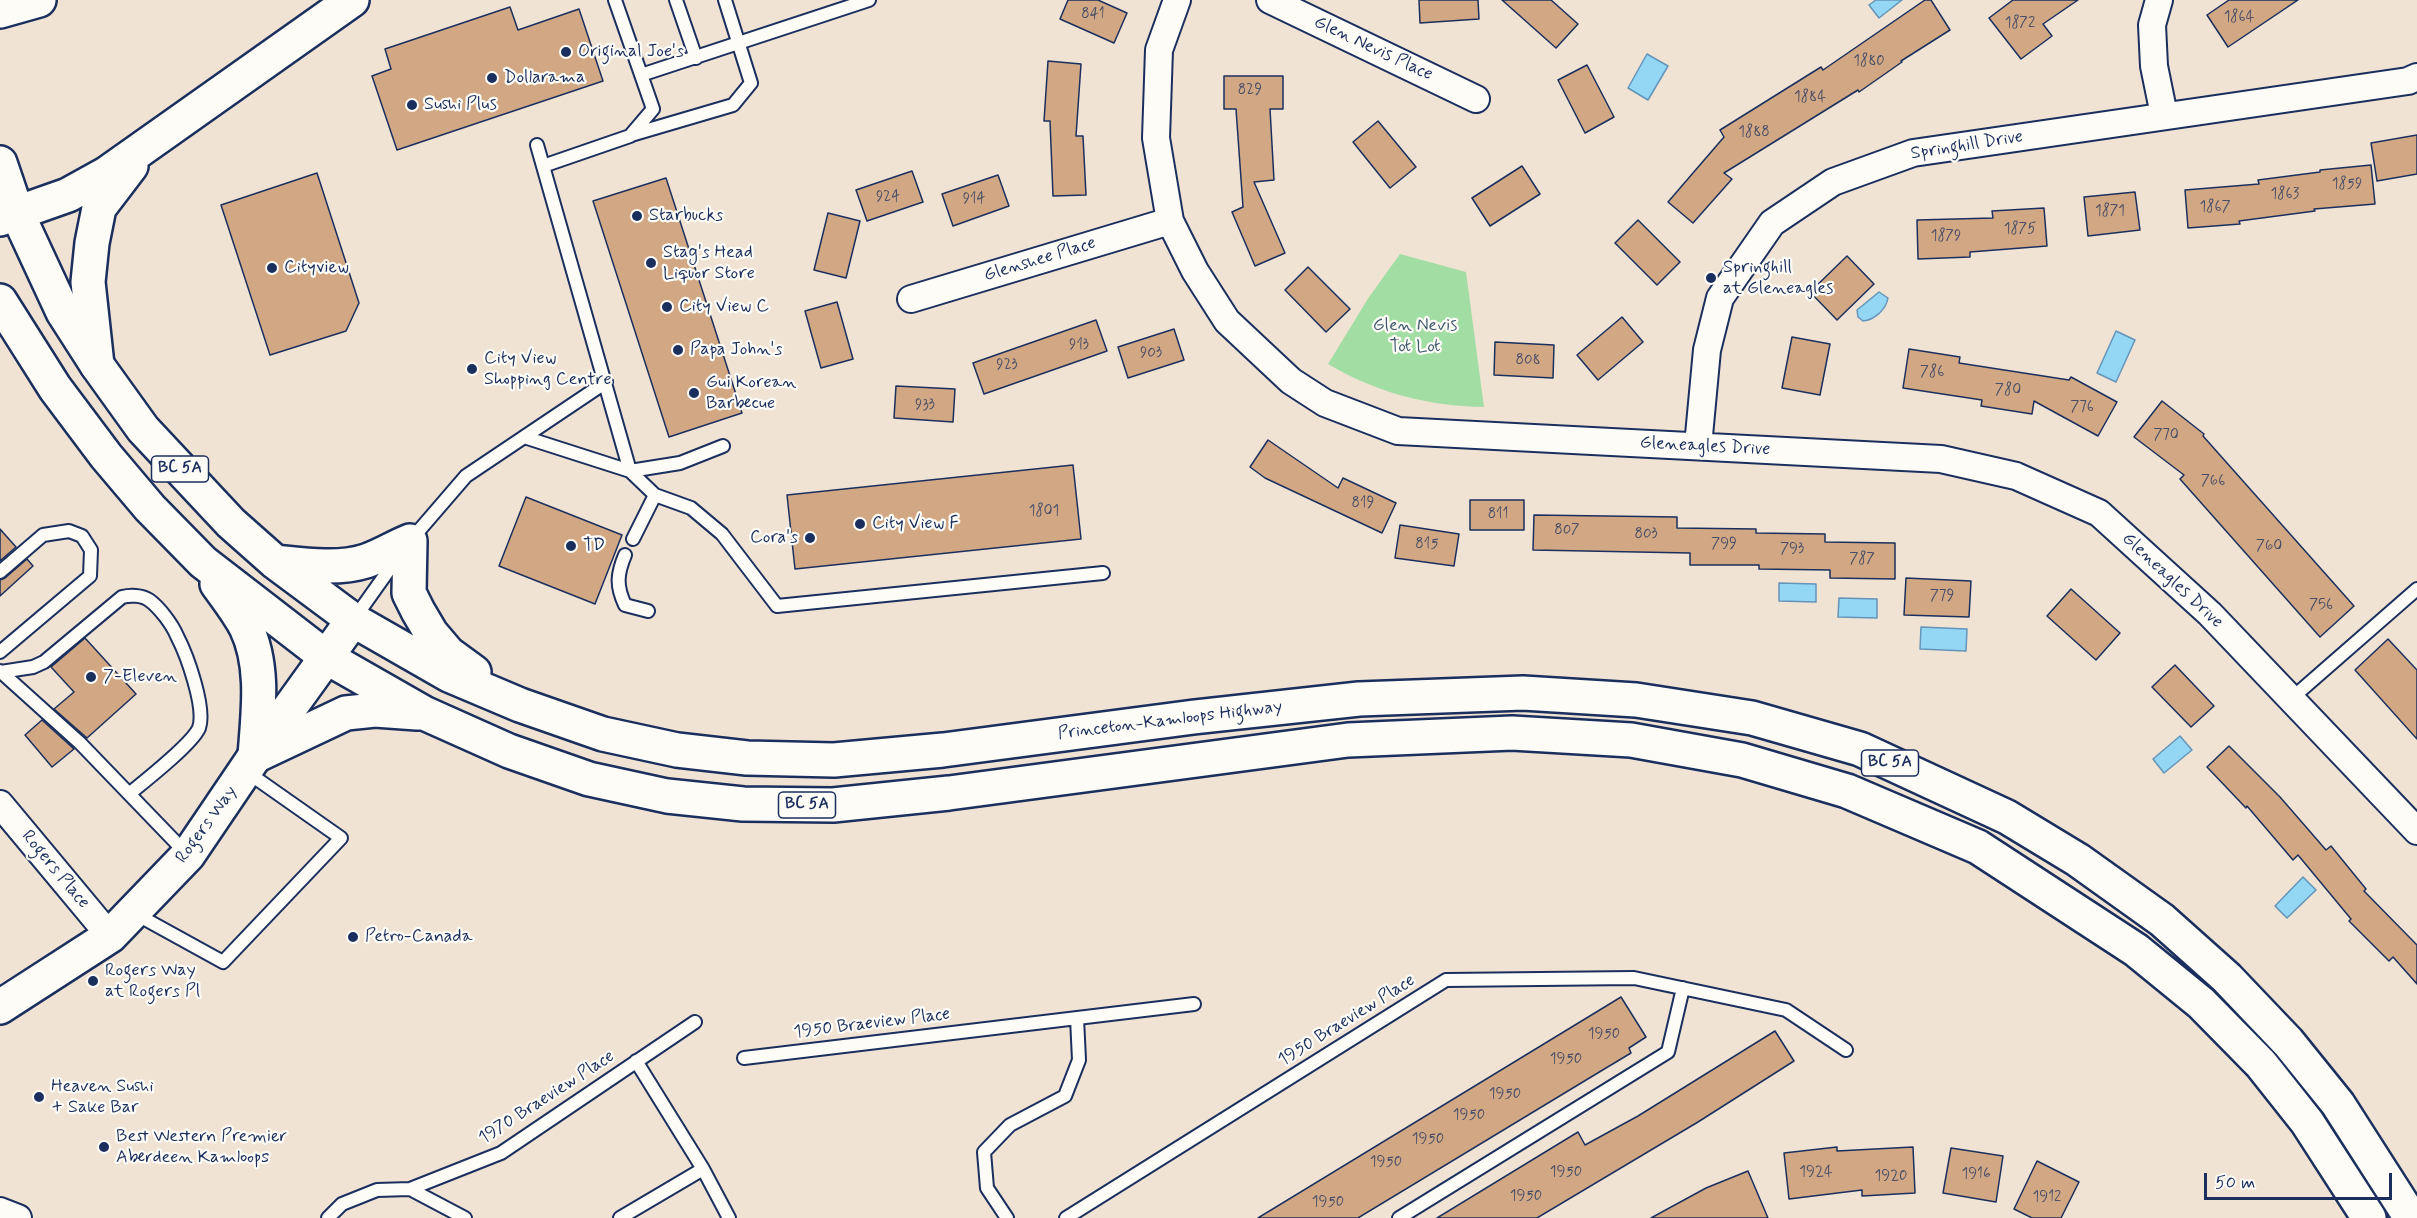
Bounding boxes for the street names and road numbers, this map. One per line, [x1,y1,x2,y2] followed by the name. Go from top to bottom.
[1310,12,1436,86] street label: Glen Nevis Place
[1909,126,2025,166] street label: Springhill Drive
[982,233,1098,287] street label: Glenshee Place
[1639,433,1771,461] street label: Gleneagles Drive
[152,456,208,482] road number: BC 5A
[2117,529,2227,633] street label: Gleneagles Drive
[1057,697,1283,745] street label: Princeton-Kamloops Highway
[1862,750,1918,776] road number: BC 5A
[172,782,242,868] street label: Rogers Way
[778,792,836,818] road number: BC 5A
[16,826,94,914] street label: Rogers Place
[1275,970,1419,1072] street label: 1950 Braeview Place
[793,1004,951,1044] street label: 1950 Braeview Place
[475,1046,619,1150] street label: 1970 Braeview Place

